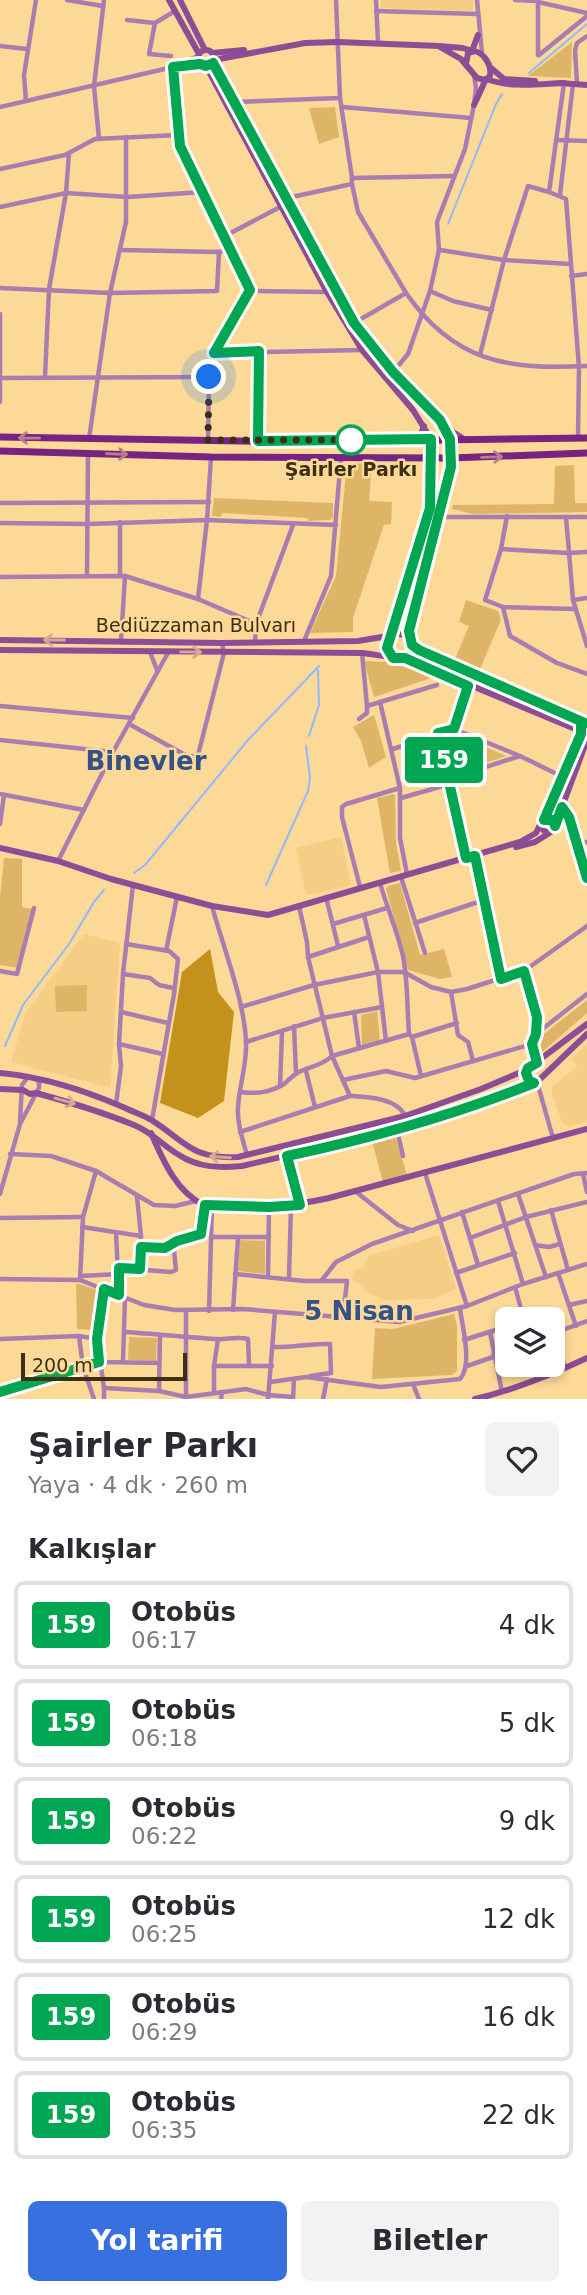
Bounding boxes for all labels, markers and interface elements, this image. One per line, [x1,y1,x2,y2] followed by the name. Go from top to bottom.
[191,359,226,394] your location
[336,425,366,455] marker: Şairler Parkı
[18,431,41,445] one-way arrow
[105,447,128,460] one-way arrow
[480,450,503,463] one-way arrow
[285,458,417,480] place label: Şairler Parkı
[96,614,296,636] street label: Bediüzzaman Bulvarı
[43,633,66,647] one-way arrow
[179,645,202,659] one-way arrow
[404,737,484,783] line badge: 159
[85,746,207,776] district label: Binevler
[419,746,469,774] text: 159
[54,1096,76,1109] one-way arrow
[209,1150,232,1163] one-way arrow
[304,1296,414,1326] district label: 5 Nisan
[495,1307,565,1377] map controls
[495,1307,565,1377] button: layers
[21,1350,187,1382] scale bar
[32,1354,93,1376] text: 200 m
[485,1422,559,1496] button: heart
[28,1426,258,1465] text: Şairler Parkı
[28,1472,248,1498] text: Yaya · 4 dk · 260 m
[28,1534,156,1564] text: Kalkışlar
[131,1597,236,1627] text: Otobüs
[499,1610,555,1640] text: 4 dk
[46,1611,96,1639] text: 159
[131,1627,197,1653] text: 06:17
[131,1695,236,1725] text: Otobüs
[499,1708,555,1738] text: 5 dk
[46,1709,96,1737] text: 159
[131,1725,197,1751] text: 06:18
[131,1793,236,1823] text: Otobüs
[499,1806,555,1836] text: 9 dk
[46,1807,96,1835] text: 159
[131,1823,197,1849] text: 06:22
[131,1891,236,1921] text: Otobüs
[482,1904,555,1934] text: 12 dk
[46,1905,96,1933] text: 159
[131,1921,197,1947] text: 06:25
[131,1989,236,2019] text: Otobüs
[482,2002,555,2032] text: 16 dk
[46,2003,96,2031] text: 159
[131,2019,197,2045] text: 06:29
[131,2087,236,2117] text: Otobüs
[482,2100,555,2130] text: 22 dk
[46,2101,96,2129] text: 159
[131,2117,197,2143] text: 06:35
[28,2201,287,2281] button: Yol tarifi
[301,2201,559,2281] button: Biletler

